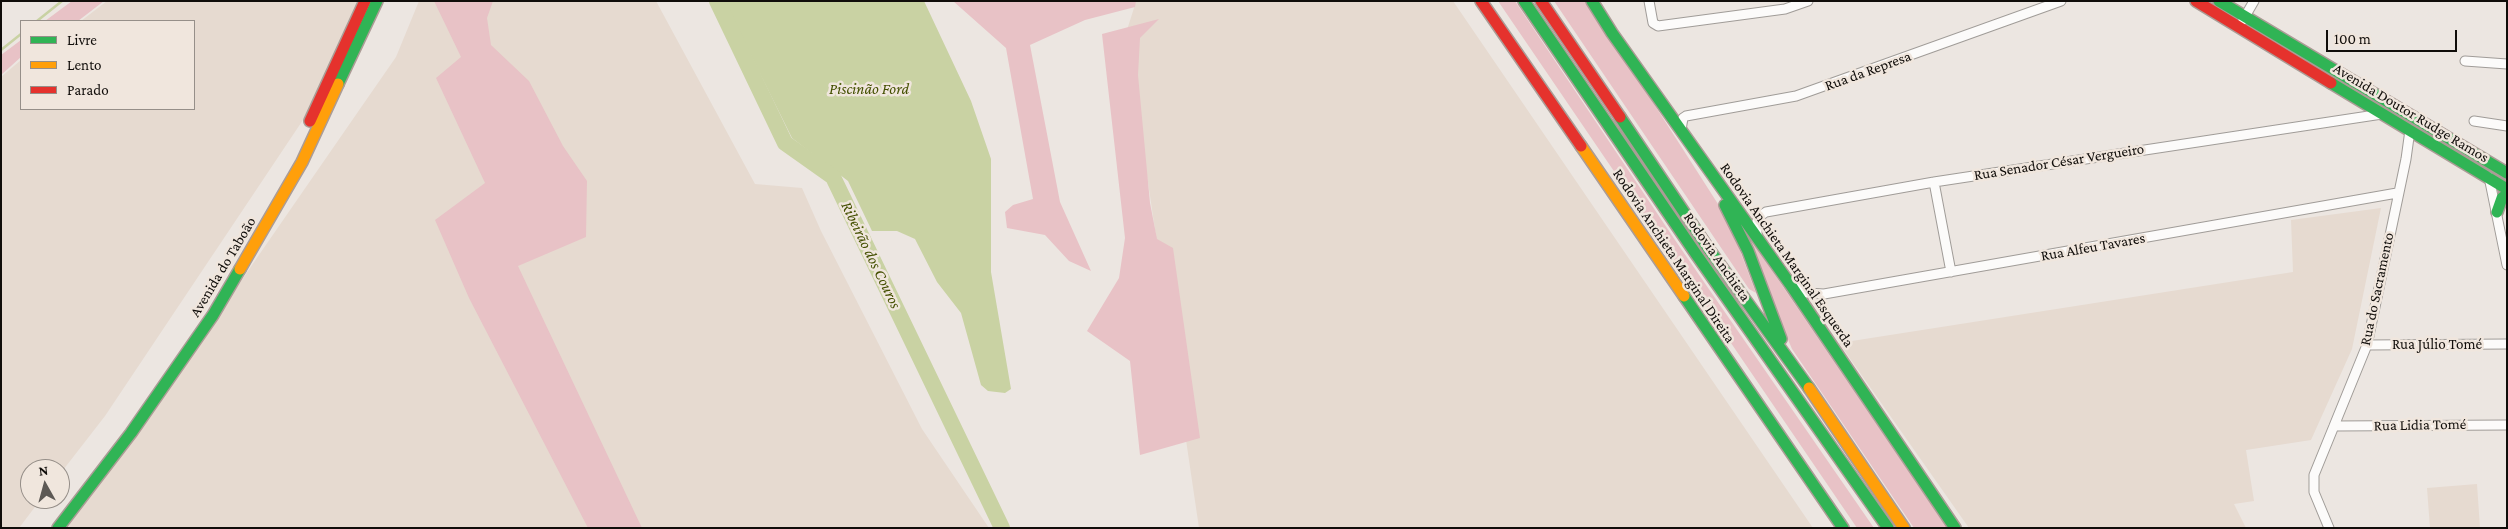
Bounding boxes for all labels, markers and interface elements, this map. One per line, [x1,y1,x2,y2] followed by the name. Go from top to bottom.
[20,20,195,110] legend
[2328,20,2459,52] scale bar
[2334,31,2371,47] text: 100 m
[67,32,97,48] text: Livre
[1822,47,1914,95] street label: Rua da Represa
[67,57,101,73] text: Lento
[2330,59,2492,167] street label: Avenida Doutor Rudge Ramos
[829,79,909,99] water label: Piscinão Ford
[67,82,109,98] text: Parado
[1973,140,2145,184] street label: Rua Senador César Vergueiro
[1716,159,1858,351] street label: Rodovia Anchieta Marginal Esquerda
[1609,166,1739,346] street label: Rodovia Anchieta Marginal Direita
[837,198,905,312] water label: Ribeirão dos Couros
[1680,209,1754,305] street label: Rodovia Anchieta
[186,214,260,320] street label: Avenida do Taboão
[2039,229,2147,265] street label: Rua Alfeu Tavares
[2356,231,2398,347] street label: Rua do Sacramento
[2392,335,2482,353] street label: Rua Júlio Tomé
[2374,415,2466,435] street label: Rua Lidia Tomé
[20,459,70,509] north arrow
[38,462,49,479] text: N

